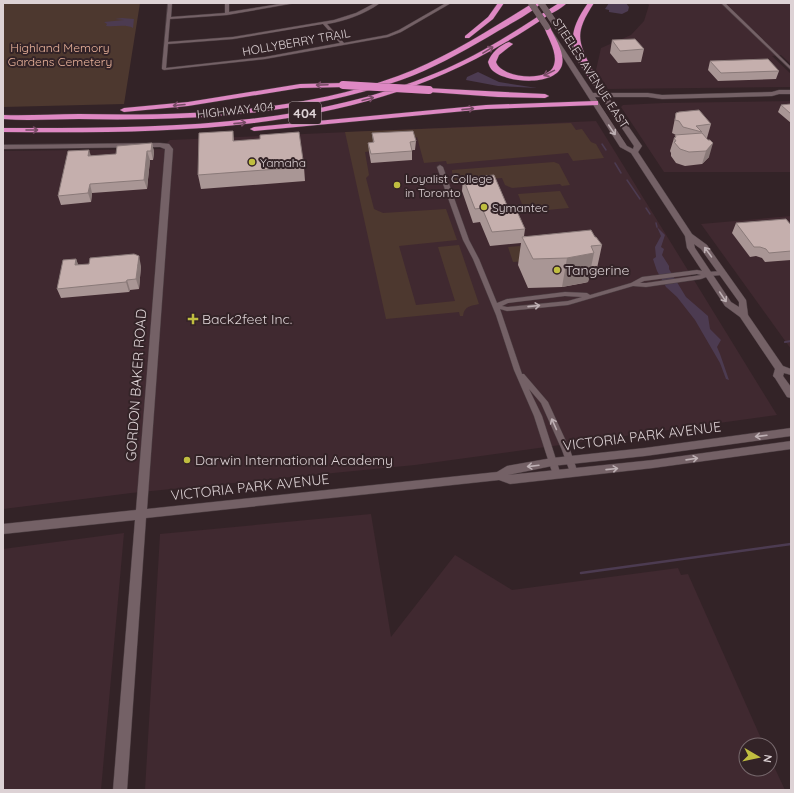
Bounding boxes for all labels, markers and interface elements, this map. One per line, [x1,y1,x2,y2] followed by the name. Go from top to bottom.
[550,15,632,131] street label: STEELES AVENUE EAST
[241,25,352,59] street label: HOLLYBERRY TRAIL
[8,40,112,69] park label: Highland Memory Gardens Cemetery
[482,45,494,53] one-way arrow
[543,70,555,77] one-way arrow
[316,81,329,89] one-way arrow
[361,95,374,102] one-way arrow
[196,99,274,121] street label: HIGHWAY 404
[172,101,185,109] one-way arrow
[289,102,321,124] road number: 404
[461,105,474,113] one-way arrow
[233,119,246,127] one-way arrow
[608,124,616,135] one-way arrow
[25,126,38,134] one-way arrow
[260,155,306,170] place label: Yamaha
[247,157,257,167] marker: Yamaha
[405,171,492,200] place label: Loyalist College in Toronto
[392,180,402,190] marker: Loyalist College in Toronto
[492,200,548,215] place label: Symantec
[479,202,489,212] marker: Symantec
[704,247,712,258] one-way arrow
[565,261,629,279] place label: Tangerine
[552,265,562,275] marker: Tangerine
[719,291,727,302] one-way arrow
[527,303,540,310] one-way arrow
[122,308,150,462] street label: GORDON BAKER ROAD
[202,310,292,328] place label: Back2feet Inc.
[187,313,199,325] marker: Back2feet Inc.
[562,417,722,455] street label: VICTORIA PARK AVENUE
[550,418,557,430] one-way arrow
[755,432,768,439] one-way arrow
[195,451,393,469] place label: Darwin International Academy
[182,455,192,465] marker: Darwin International Academy
[685,455,698,463] one-way arrow
[527,462,540,470] one-way arrow
[605,465,618,473] one-way arrow
[170,470,330,504] street label: VICTORIA PARK AVENUE
[738,737,778,777] north arrow
[760,753,775,764] text: N

